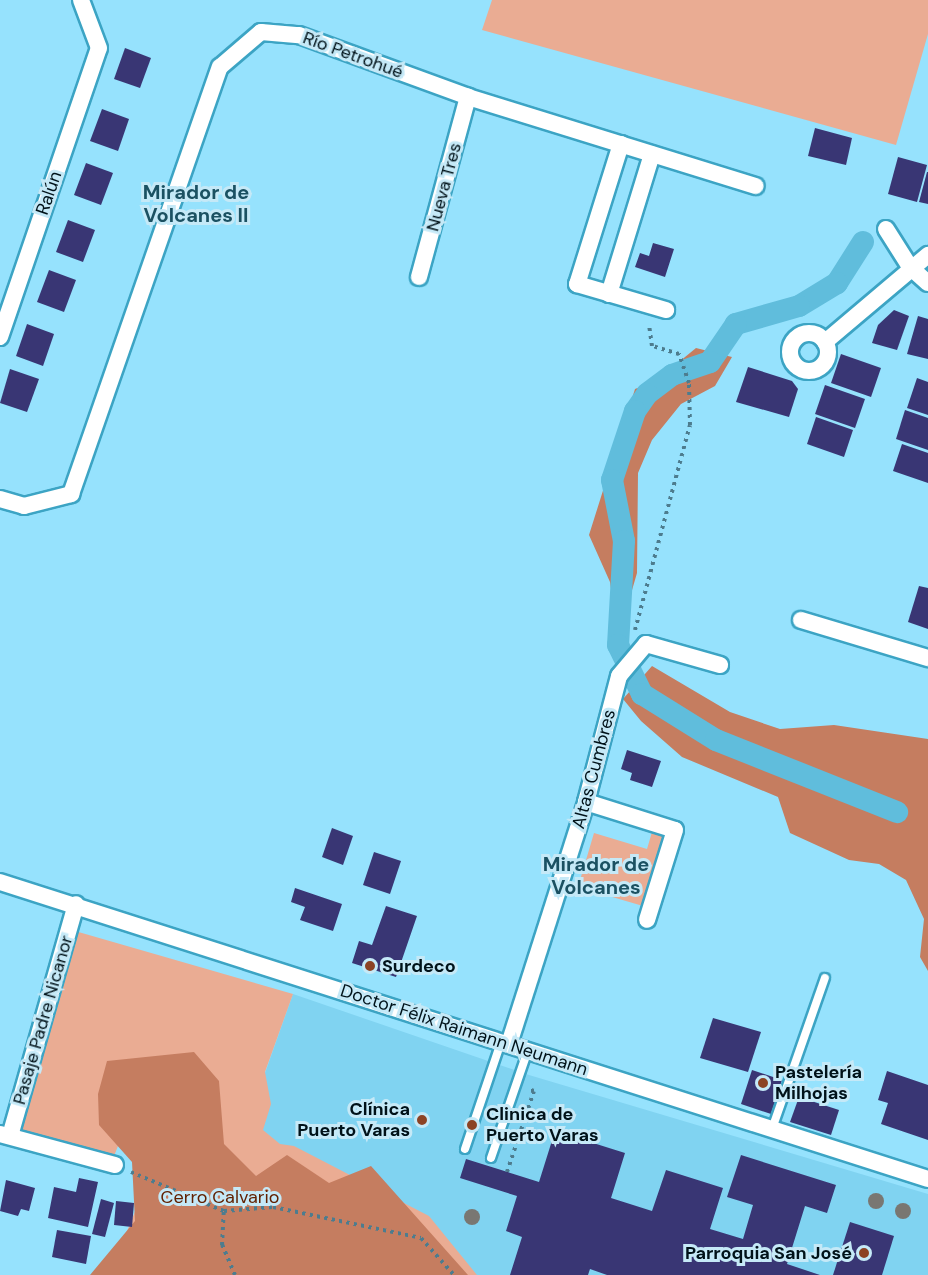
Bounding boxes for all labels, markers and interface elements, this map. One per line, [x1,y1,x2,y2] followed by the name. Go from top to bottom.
[300,27,406,83] street label: Río Petrohué
[422,140,466,234] street label: Nueva Tres
[31,168,67,218] street label: Ralún
[143,180,249,227] district label: Mirador de Volcanes II
[568,707,620,831] street label: Altas Cumbres
[543,853,649,900] district label: Mirador de Volcanes
[9,933,77,1107] street label: Pasaje Padre Nicanor
[382,955,456,977] place label: Surdeco
[363,959,377,973] marker: Surdeco
[338,980,590,1080] street label: Doctor Félix Raimann Neumann
[775,1062,862,1104] place label: Pastelería Milhojas
[756,1076,770,1090] marker: Pastelería Milhojas
[297,1099,410,1142] place label: Clínica Puerto Varas
[486,1104,599,1146] place label: Clinica de Puerto Varas
[415,1113,429,1127] marker: Clínica Puerto Varas
[463,1116,481,1134] marker: Clinica de Puerto Varas
[161,1186,279,1208] park label: Cerro Calvario
[685,1242,852,1264] place label: Parroquia San José
[857,1246,871,1260] marker: Parroquia San José

